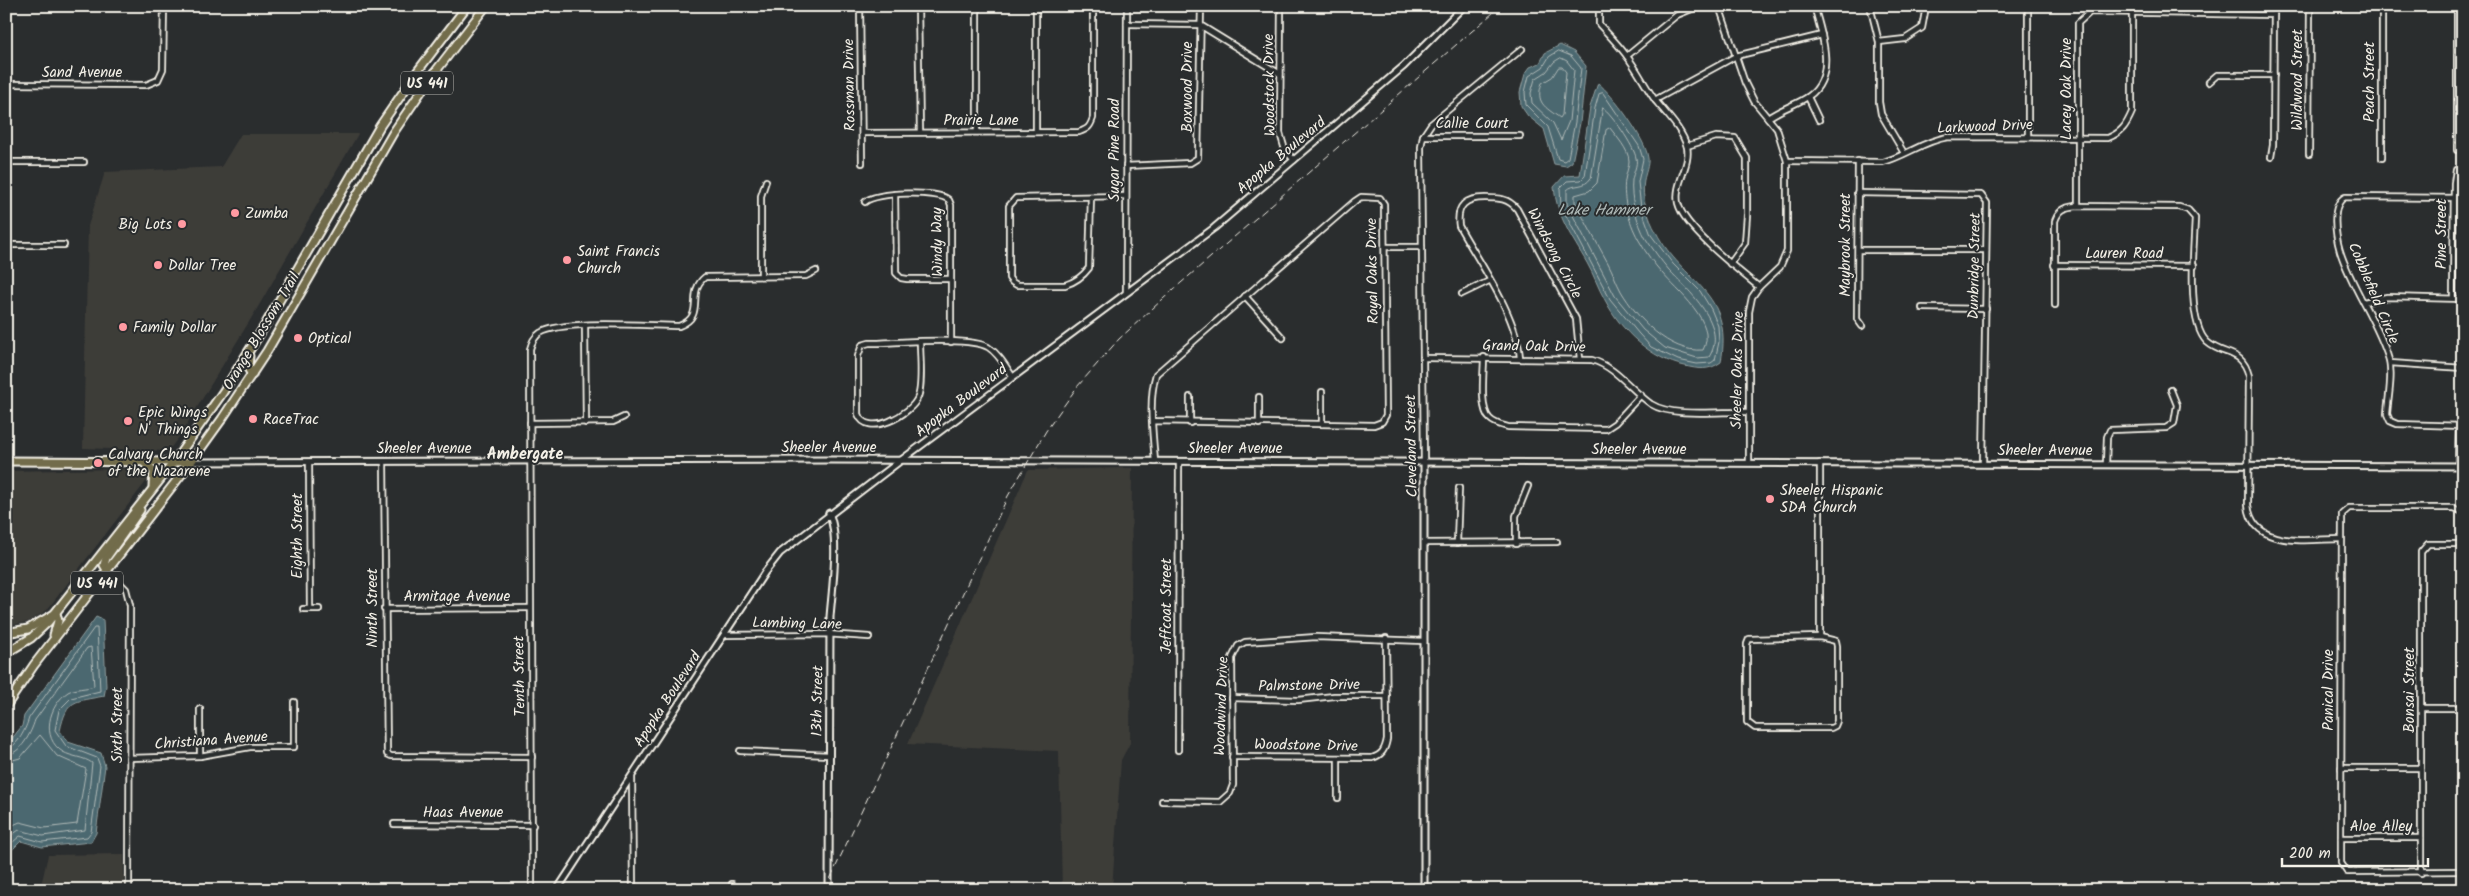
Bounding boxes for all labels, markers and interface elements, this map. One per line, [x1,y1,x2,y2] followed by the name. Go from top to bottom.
[2286,29,2310,131] street label: Wildwood Street
[1257,33,1283,137] street label: Woodstock Drive
[837,38,863,131] street label: Rossman Drive
[2055,38,2079,140] street label: Lacey Oak Drive
[1176,41,1200,133] street label: Boxwood Drive
[2358,41,2382,122] street label: Peach Street
[42,61,123,85] street label: Sand Avenue
[401,72,453,95] road number: US 441
[1103,98,1127,201] street label: Sugar Pine Road
[944,109,1019,133] street label: Prairie Lane
[1232,111,1332,200] street label: Apopka Boulevard
[1435,112,1509,136] street label: Callie Court
[1937,113,2034,141] street label: Larkwood Drive
[1834,193,1858,297] street label: Maybrook Street
[1557,198,1654,223] water label: Lake Hammer
[2430,199,2454,269] street label: Pine Street
[245,202,288,226] place label: Zumba
[1520,204,1588,303] street label: Windsong Circle
[925,206,951,277] street label: Windy Way
[229,207,241,219] marker: Zumba
[1962,212,1988,320] street label: Dunbridge Street
[119,213,173,237] place label: Big Lots
[1360,217,1386,324] street label: Royal Oaks Drive
[176,218,188,230] marker: Big Lots
[2341,239,2405,348] street label: Cobblefield Circle
[577,240,660,281] place label: Saint Francis Church
[2085,242,2164,266] street label: Lauren Road
[168,254,237,278] place label: Dollar Tree
[561,254,573,266] marker: Saint Francis Church
[152,259,164,271] marker: Dollar Tree
[217,268,307,395] street label: Orange Blossom Trail
[1725,311,1751,429] street label: Sheeler Oaks Drive
[133,316,217,340] place label: Family Dollar
[117,321,129,333] marker: Family Dollar
[308,327,351,351] place label: Optical
[292,332,304,344] marker: Optical
[1482,334,1586,360] street label: Grand Oak Drive
[910,358,1013,444] street label: Apopka Boulevard
[1399,394,1425,498] street label: Cleveland Street
[138,401,208,442] place label: Epic Wings N' Things
[263,408,319,432] place label: RaceTrac
[247,413,259,425] marker: RaceTrac
[122,415,134,427] marker: Epic Wings N' Things
[781,436,877,460] street label: Sheeler Avenue
[376,437,472,461] street label: Sheeler Avenue
[1187,437,1283,461] street label: Sheeler Avenue
[1591,438,1687,462] street label: Sheeler Avenue
[1997,439,2093,463] street label: Sheeler Avenue
[487,442,564,467] district label: Ambergate
[108,443,211,484] place label: Calvary Church of the Nazarene
[92,457,104,469] marker: Calvary Church of the Nazarene
[1780,479,1884,520] place label: Sheeler Hispanic SDA Church
[286,493,310,579] street label: Eighth Street
[1764,493,1776,505] marker: Sheeler Hispanic SDA Church
[1155,558,1179,654] street label: Jeffcoat Street
[361,568,385,648] street label: Ninth Street
[71,572,123,594] road number: US 441
[404,585,510,609] street label: Armitage Avenue
[752,611,842,637] street label: Lambing Lane
[507,635,533,717] street label: Tenth Street
[628,646,708,752] street label: Apopka Boulevard
[2398,647,2422,733] street label: Bonsai Street
[2317,649,2341,731] street label: Panical Drive
[1208,656,1236,756] street label: Woodwind Drive
[805,665,831,737] street label: 13th Street
[1258,673,1360,699] street label: Palmstone Drive
[106,687,130,763] street label: Sixth Street
[154,725,269,757] street label: Christiana Avenue
[1254,733,1358,759] street label: Woodstone Drive
[423,801,504,825] street label: Haas Avenue
[2350,815,2413,839] street label: Aloe Alley
[2282,836,2428,868] scale bar
[2289,842,2331,866] text: 200 m

